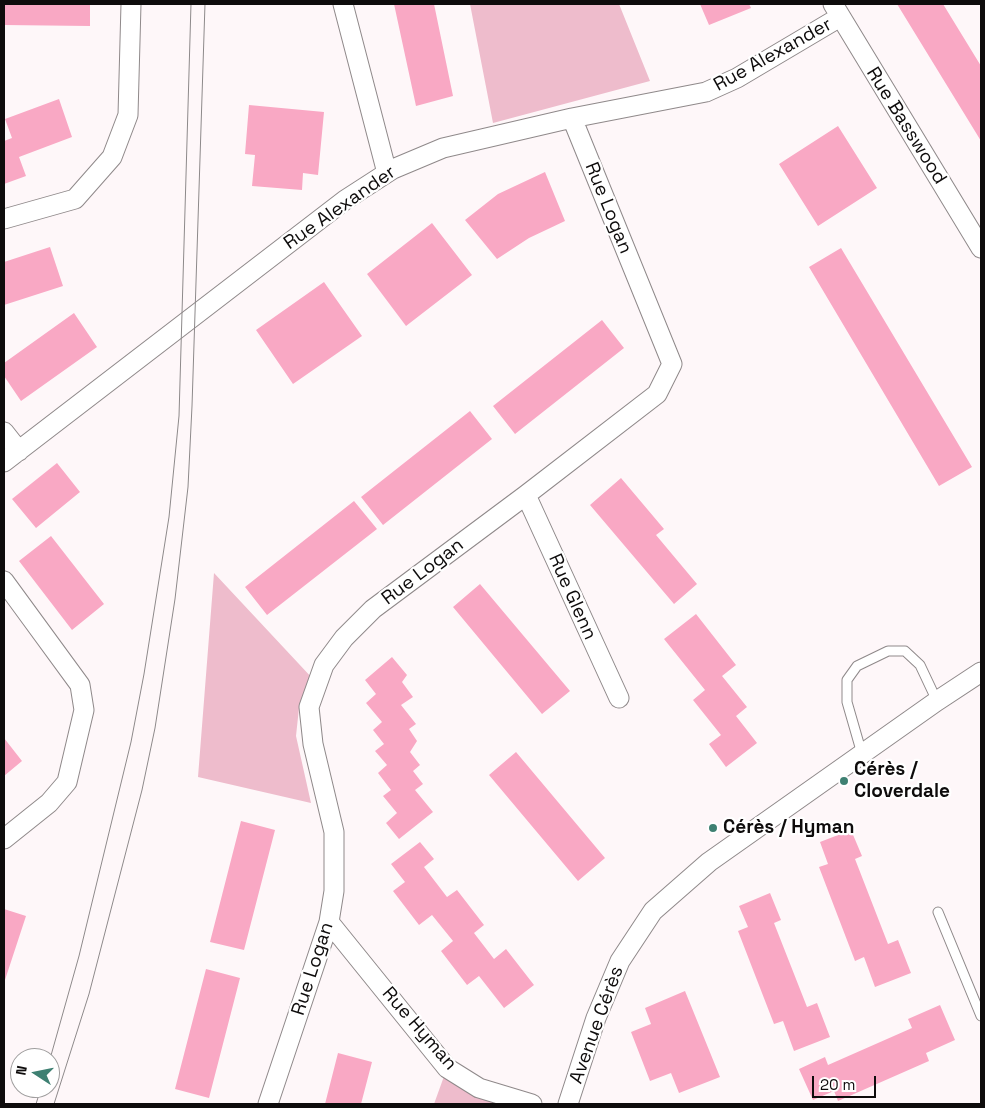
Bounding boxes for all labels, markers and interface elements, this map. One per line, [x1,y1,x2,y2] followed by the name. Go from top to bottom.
[710,13,836,97] street label: Rue Alexander
[861,63,951,189] street label: Rue Basswood
[579,159,637,257] street label: Rue Logan
[280,161,400,255] street label: Rue Alexander
[378,534,468,610] street label: Rue Logan
[543,551,601,643] street label: Rue Glenn
[854,759,950,803] place label: Cérès / Cloverdale
[838,775,850,787] marker: Cérès / Cloverdale
[723,817,854,839] place label: Cérès / Hyman
[707,822,719,834] marker: Cérès / Hyman
[287,920,339,1018] street label: Rue Logan
[565,963,629,1087] street label: Avenue Cérès
[377,983,461,1075] street label: Rue Hyman
[10,1048,60,1098] north arrow
[12,1064,31,1077] text: N
[815,1066,879,1098] scale bar
[820,1075,855,1094] text: 20 m

